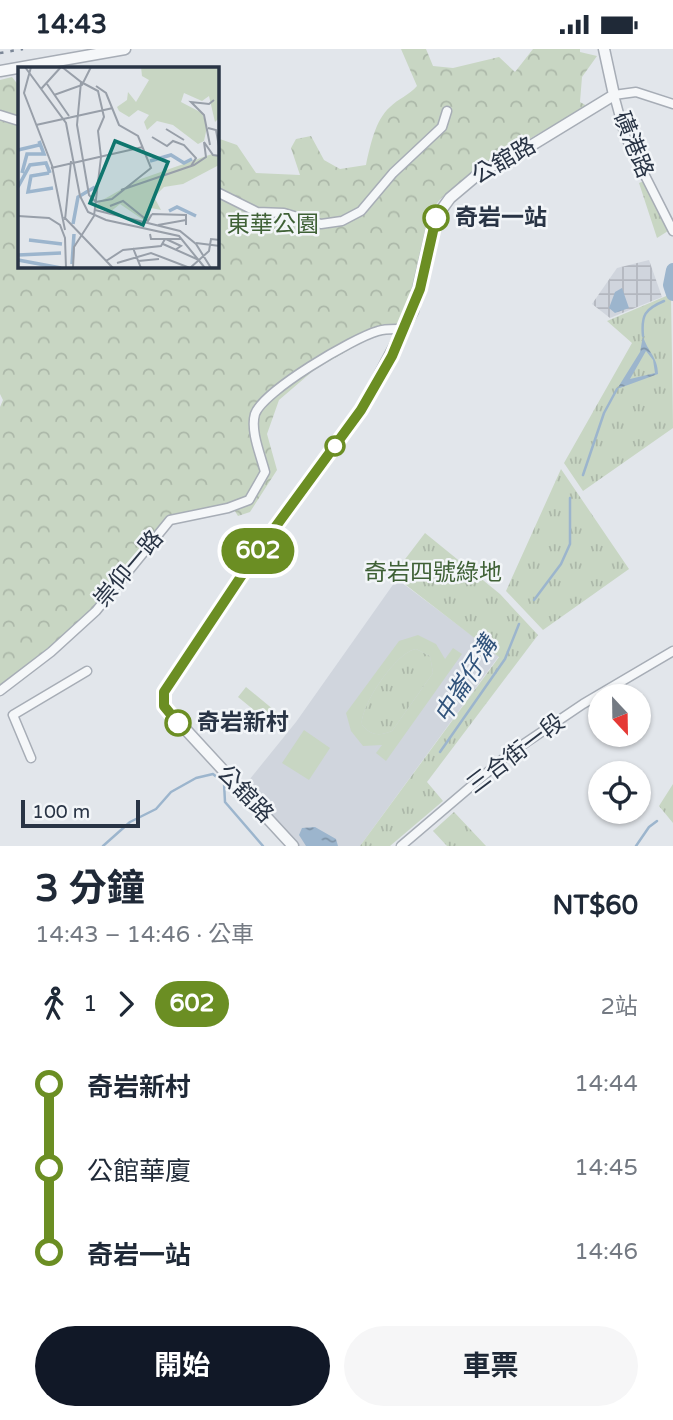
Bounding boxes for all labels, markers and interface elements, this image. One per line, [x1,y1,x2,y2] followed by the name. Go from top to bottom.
[35,9,107,40] text: 14:43
[18,67,219,268] inset map
[607,108,659,182] street label: 磺港路
[467,132,541,190] street label: 公舘路
[455,204,547,232] place label: 奇岩一站
[423,205,449,231] marker: 奇岩一站
[227,211,319,239] park label: 東華公園
[325,436,345,456] unlabelled marker
[89,525,169,613] street label: 崇仰一路
[218,528,298,574] line badge: 602
[235,536,281,565] text: 602
[364,559,502,587] park label: 奇岩四號綠地
[428,629,505,728] water label: 中崙仔溝
[588,684,651,747] north arrow
[588,684,651,824] map controls
[462,708,570,800] street label: 三合街一段
[197,709,289,737] place label: 奇岩新村
[165,710,191,736] marker: 奇岩新村
[211,759,279,829] street label: 公舘路
[588,761,651,824] button: locate
[21,797,140,829] scale bar
[32,801,90,823] text: 100 m
[35,866,145,912] text: 3 分鐘
[553,890,638,921] text: NT$60
[35,921,254,949] text: 14:43 – 14:46 · 公車
[35,985,73,1023] icon: walk
[107,985,145,1023] icon: forward
[169,989,215,1018] text: 602
[83,990,97,1018] text: 1
[601,993,638,1021] text: 2站
[574,1070,638,1098] text: 14:44
[87,1072,191,1103] text: 奇岩新村
[574,1154,638,1182] text: 14:45
[87,1156,191,1187] text: 公館華廈
[574,1238,638,1266] text: 14:46
[87,1240,191,1271] text: 奇岩一站
[35,1326,330,1406] button: 開始
[344,1326,638,1406] button: 車票

